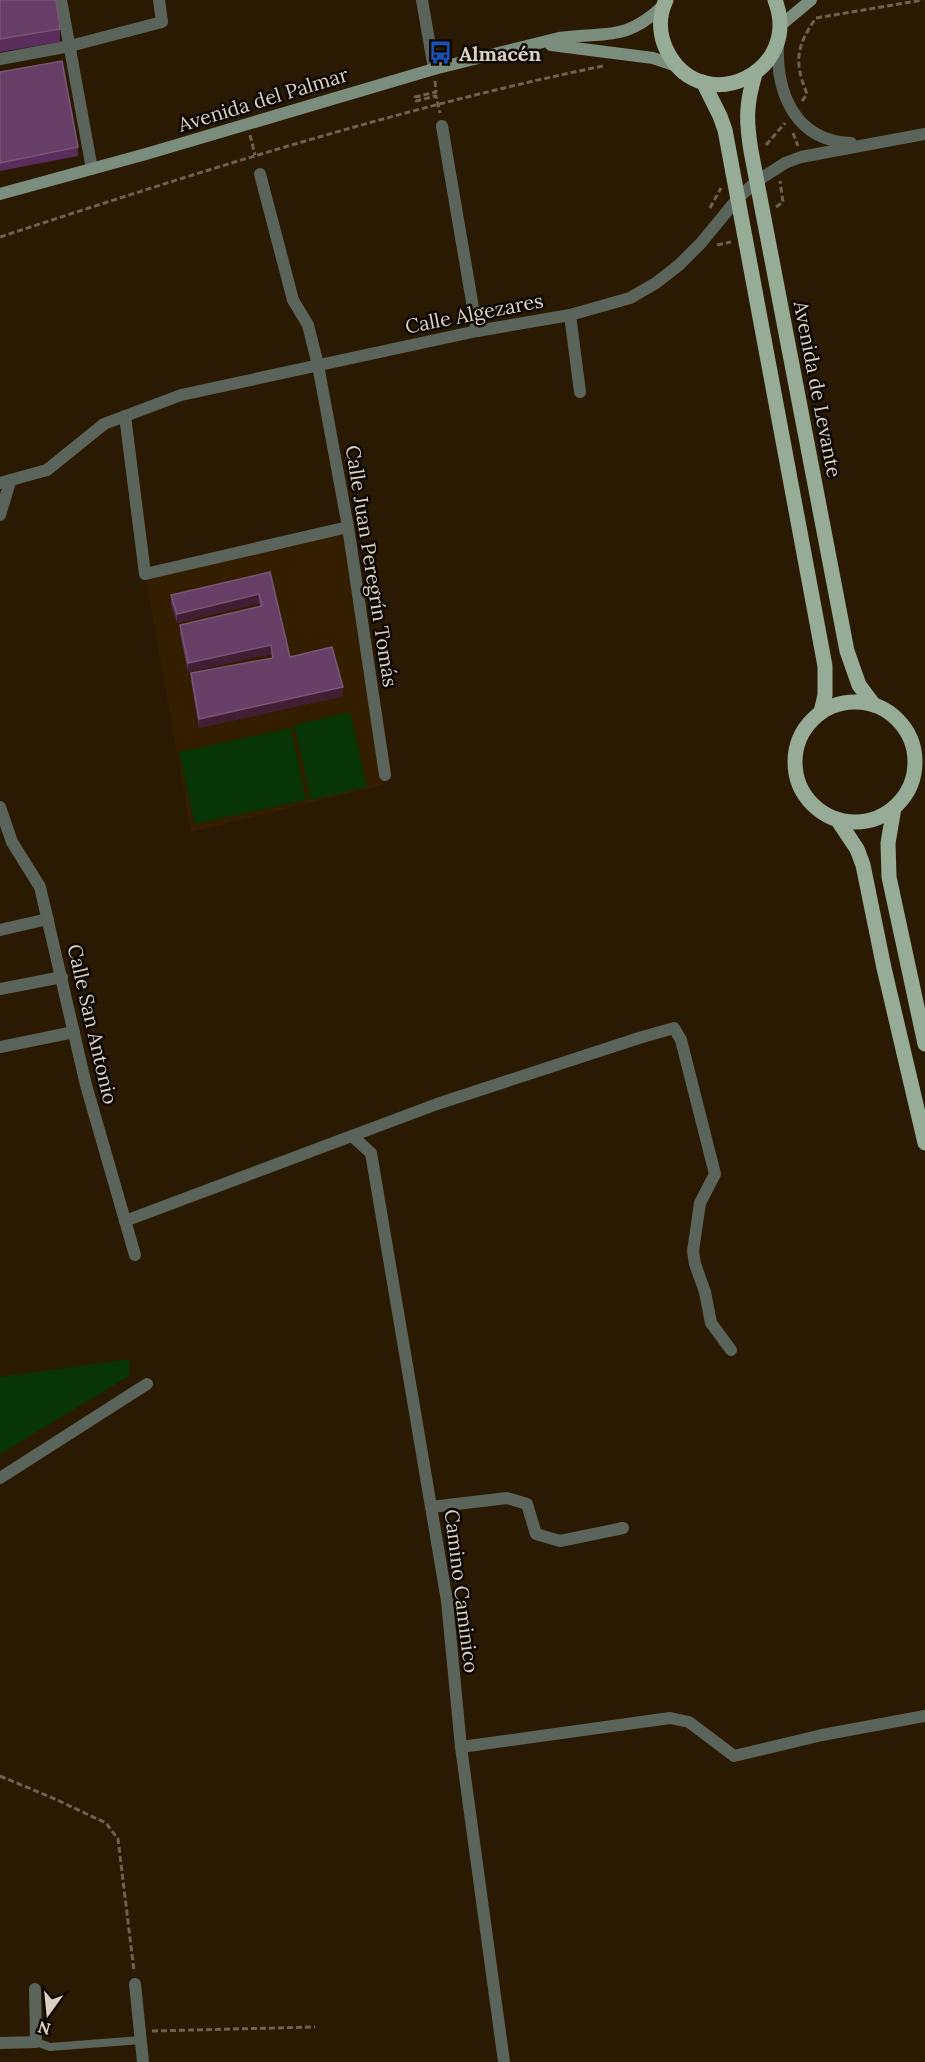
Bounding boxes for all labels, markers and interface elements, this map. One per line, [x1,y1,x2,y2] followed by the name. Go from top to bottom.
[428,40,454,66] bus stop icon: Almacén
[459,41,542,66] place label: Almacén
[174,61,351,137] street label: Avenida del Palmar
[403,287,545,339] street label: Calle Algezares
[788,298,847,480] street label: Avenida de Levante
[341,443,403,689] street label: Calle Juan Peregrín Tomás
[62,941,124,1107] street label: Calle San Antonio
[440,1508,484,1674] street label: Camino Caminico
[18,1984,78,2044] north arrow
[36,2017,53,2040] text: N

